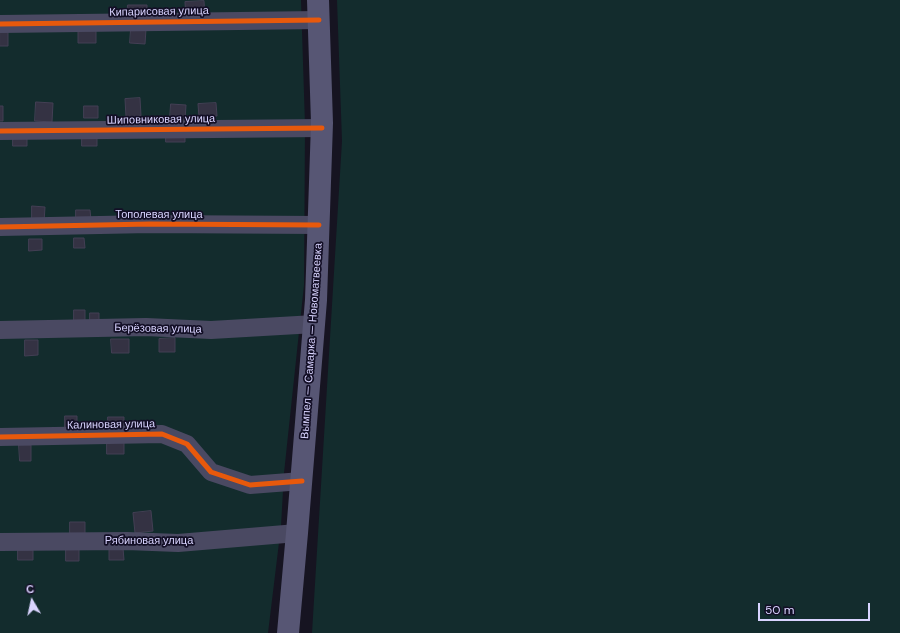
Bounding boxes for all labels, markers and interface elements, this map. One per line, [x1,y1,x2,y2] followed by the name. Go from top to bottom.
[109,5,209,19] street label: Кипарисовая улица
[107,112,215,128] street label: Шиповниковая улица
[115,208,203,222] street label: Тополевая улица
[299,243,325,439] street label: Вымпел — Самарка — Новоматвеевка
[114,322,202,336] street label: Берёзовая улица
[67,418,155,432] street label: Калиновая улица
[105,534,193,548] street label: Рябиновая улица
[12,581,52,621] north arrow
[25,582,35,597] text: С
[760,595,872,621] scale bar
[765,602,794,618] text: 50 m

